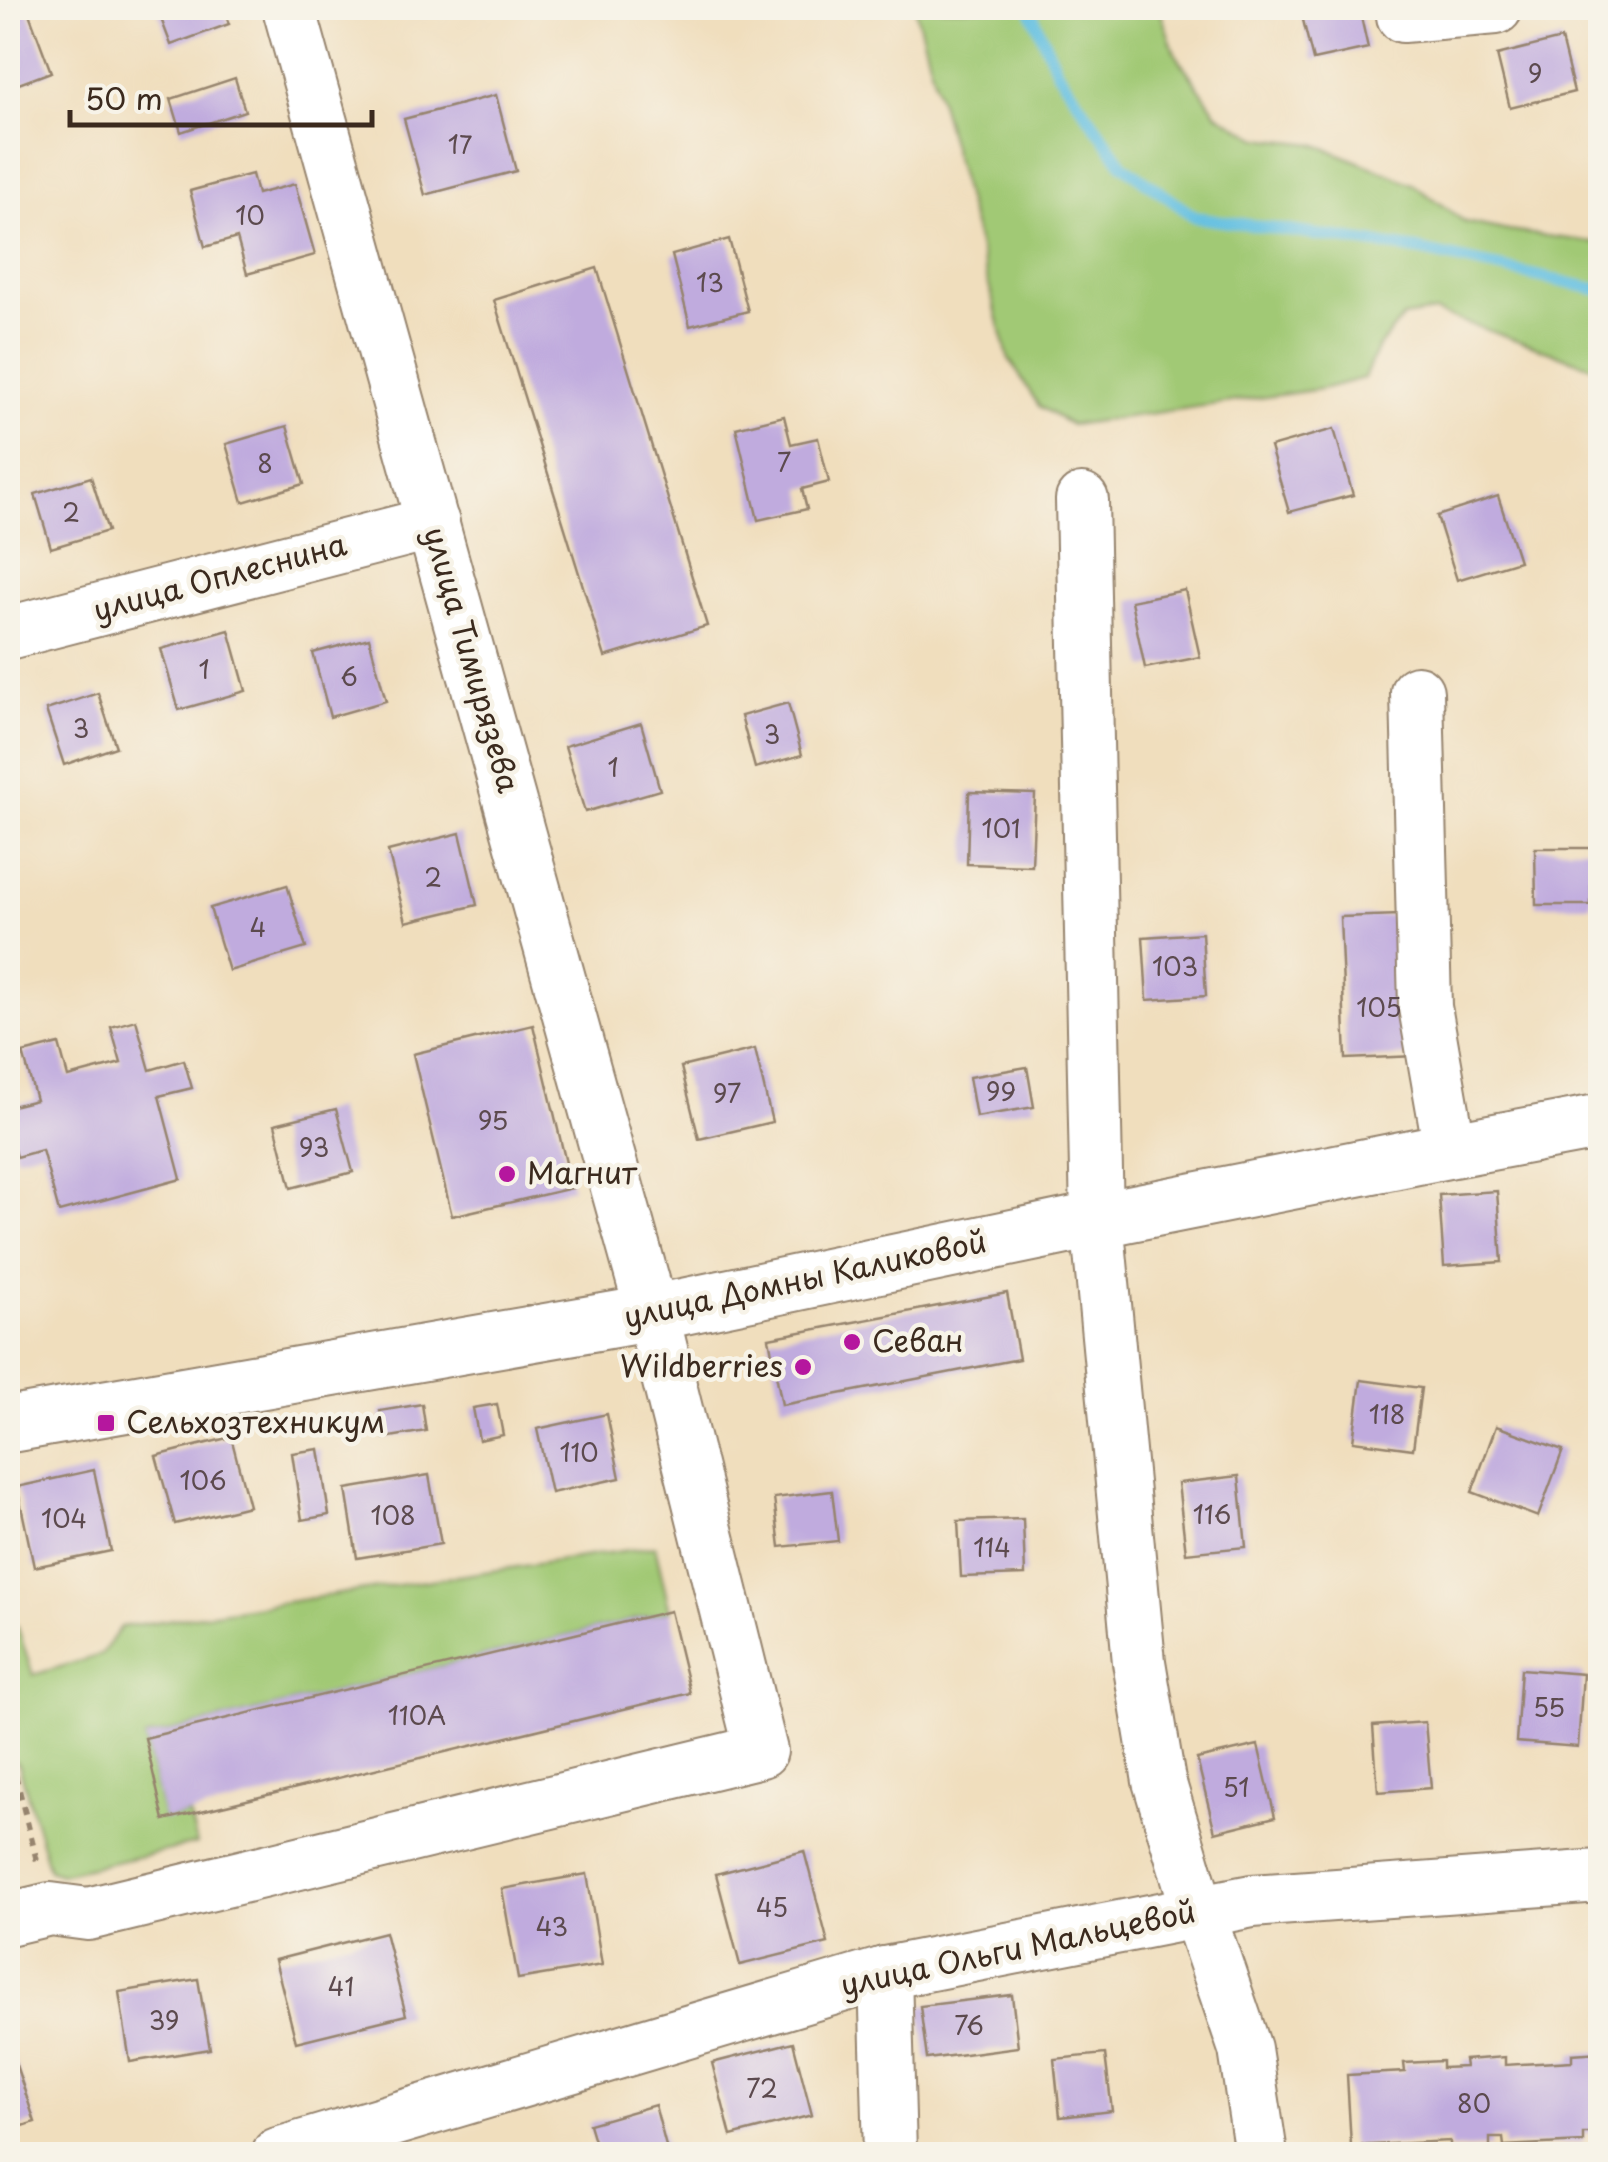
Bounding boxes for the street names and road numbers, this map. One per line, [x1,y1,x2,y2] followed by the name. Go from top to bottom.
[88,520,351,631] street label: улица Оплеснина
[414,521,533,798] street label: улица Тимирязева
[619,1217,990,1338] street label: улица Домны Каликовой
[836,1887,1199,2006] street label: улица Ольги Мальцевой

